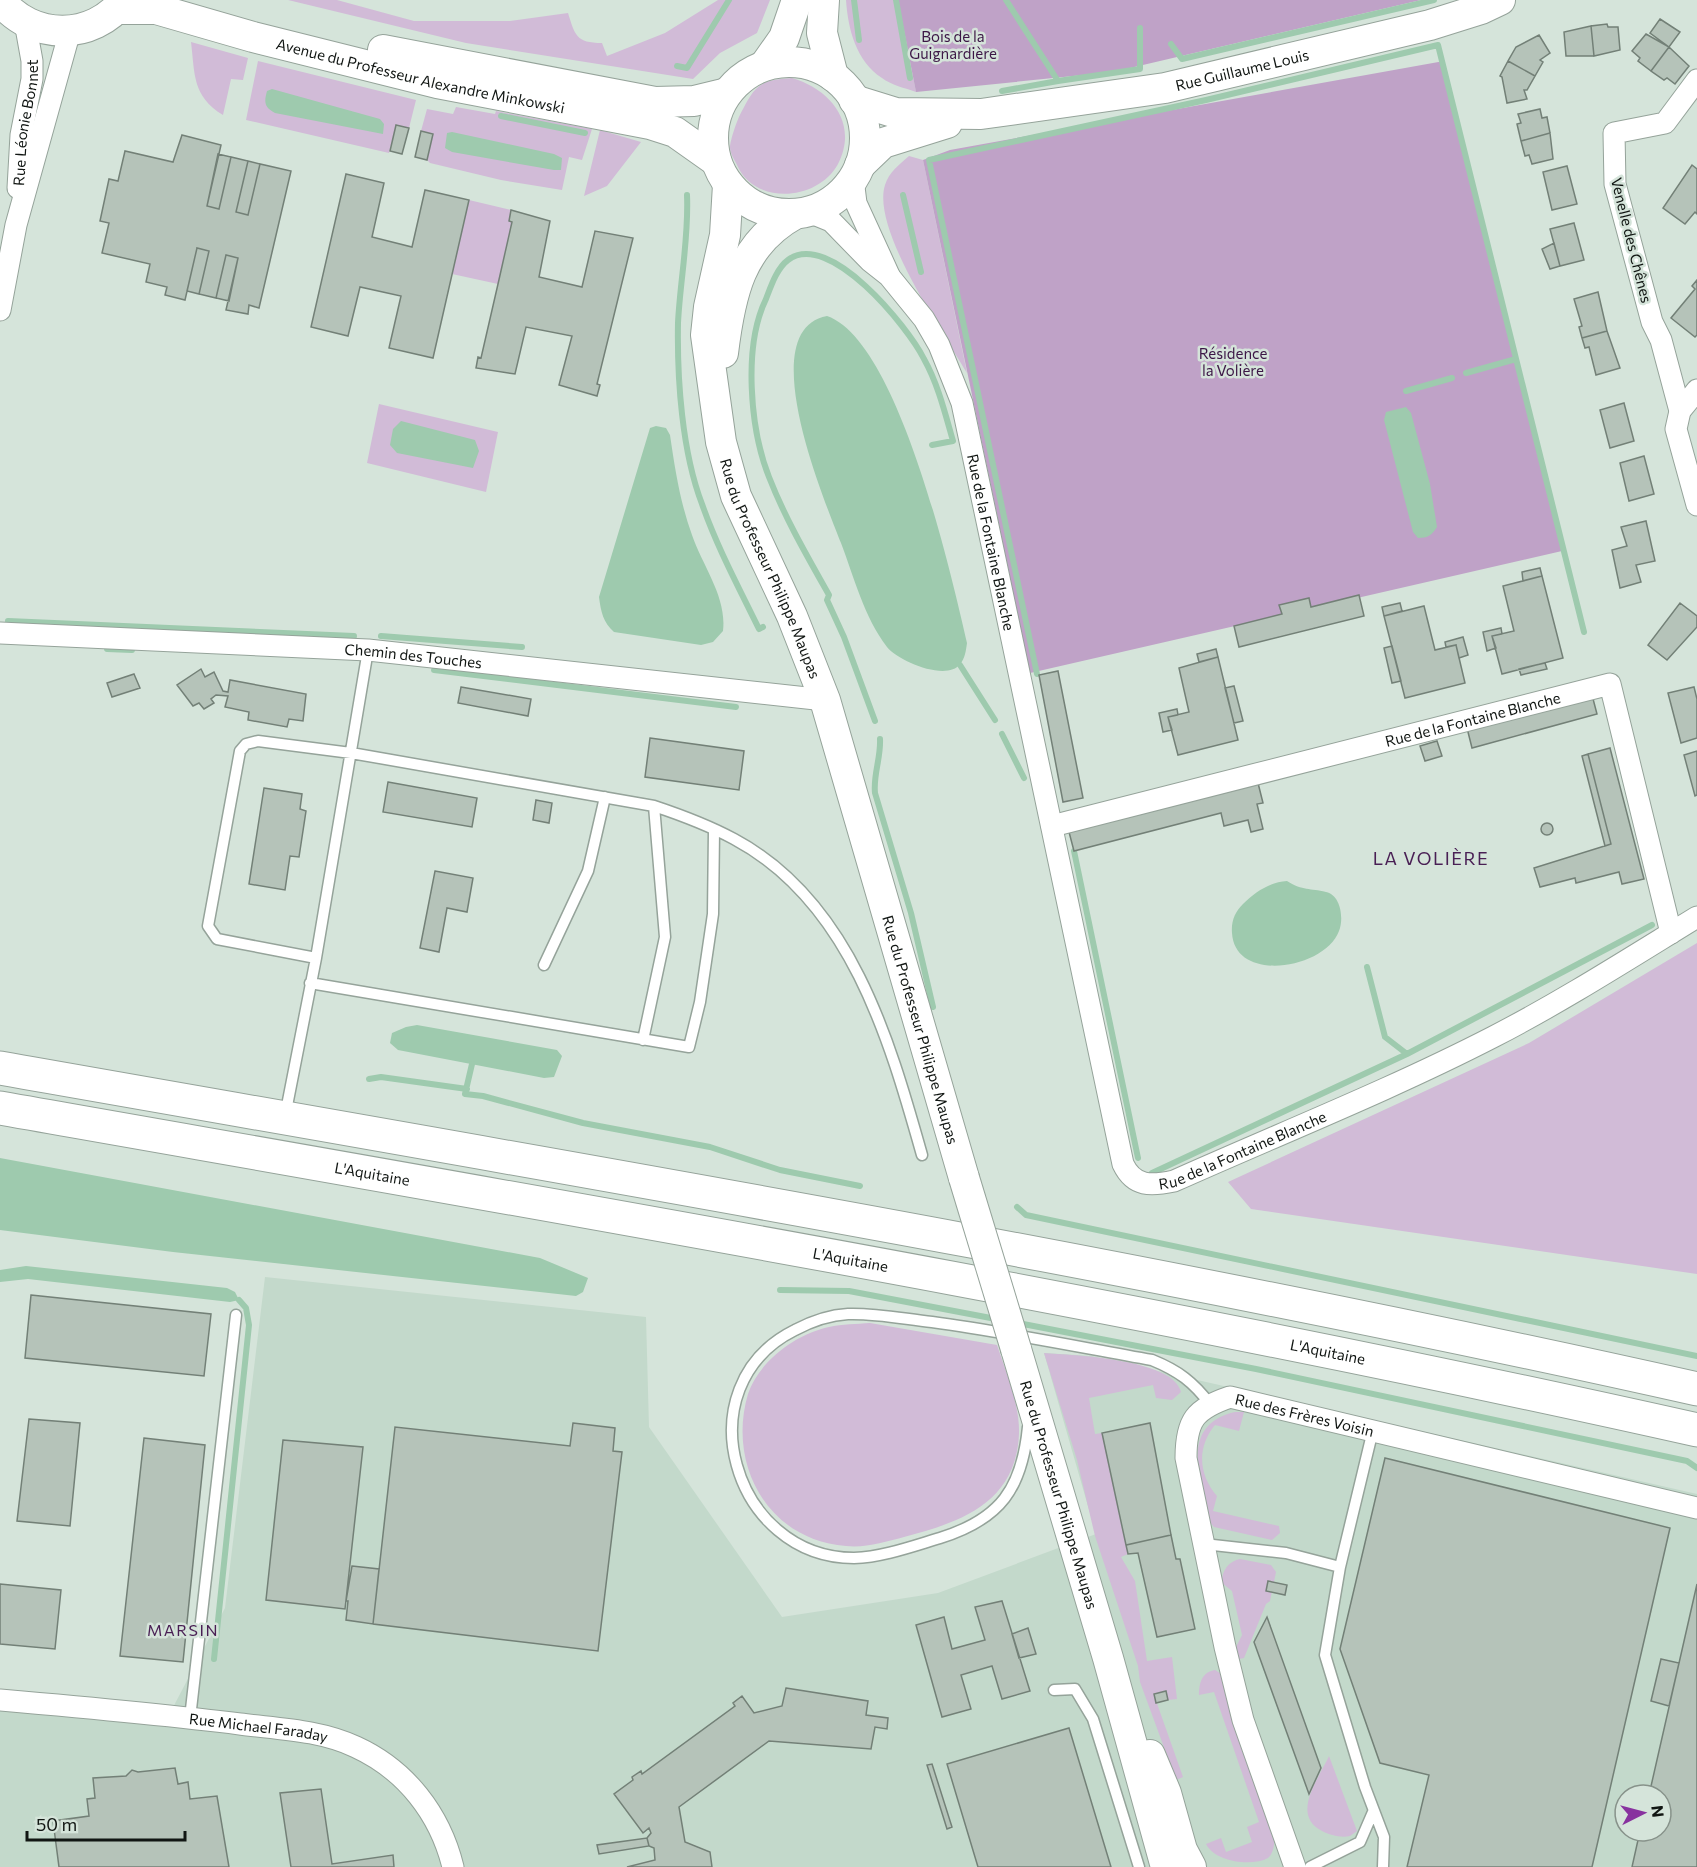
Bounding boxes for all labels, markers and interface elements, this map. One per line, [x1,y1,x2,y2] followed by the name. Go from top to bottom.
[909,27,997,62] park label: Bois de la Guignardière
[275,34,566,116] street label: Avenue du Professeur Alexandre Minkowski
[1173,45,1311,94] street label: Rue Guillaume Louis
[9,59,41,186] street label: Rue Léonie Bonnet
[1608,175,1656,305] street label: Venelle des Chênes
[1199,344,1267,379] park label: Résidence la Volière
[964,452,1019,632] street label: Rue de la Fontaine Blanche
[717,456,825,681] street label: Rue du Professeur Philippe Maupas
[344,640,483,671] street label: Chemin des Touches
[1383,688,1562,750] street label: Rue de la Fontaine Blanche
[1373,847,1489,869] district label: LA VOLIÈRE
[879,913,963,1146] street label: Rue du Professeur Philippe Maupas
[1157,1107,1329,1193] street label: Rue de la Fontaine Blanche
[333,1158,411,1189] street label: L'Aquitaine
[812,1244,890,1275] street label: L'Aquitaine
[1289,1335,1367,1368] street label: L'Aquitaine
[1017,1378,1102,1611] street label: Rue du Professeur Philippe Maupas
[1233,1390,1376,1440] street label: Rue des Frères Voisin
[147,1620,219,1639] district label: MARSIN
[188,1709,330,1746] street label: Rue Michael Faraday
[1613,1783,1673,1843] north arrow
[27,1804,184,1842] scale bar
[1648,1804,1668,1818] text: N
[36,1813,77,1835] text: 50 m

